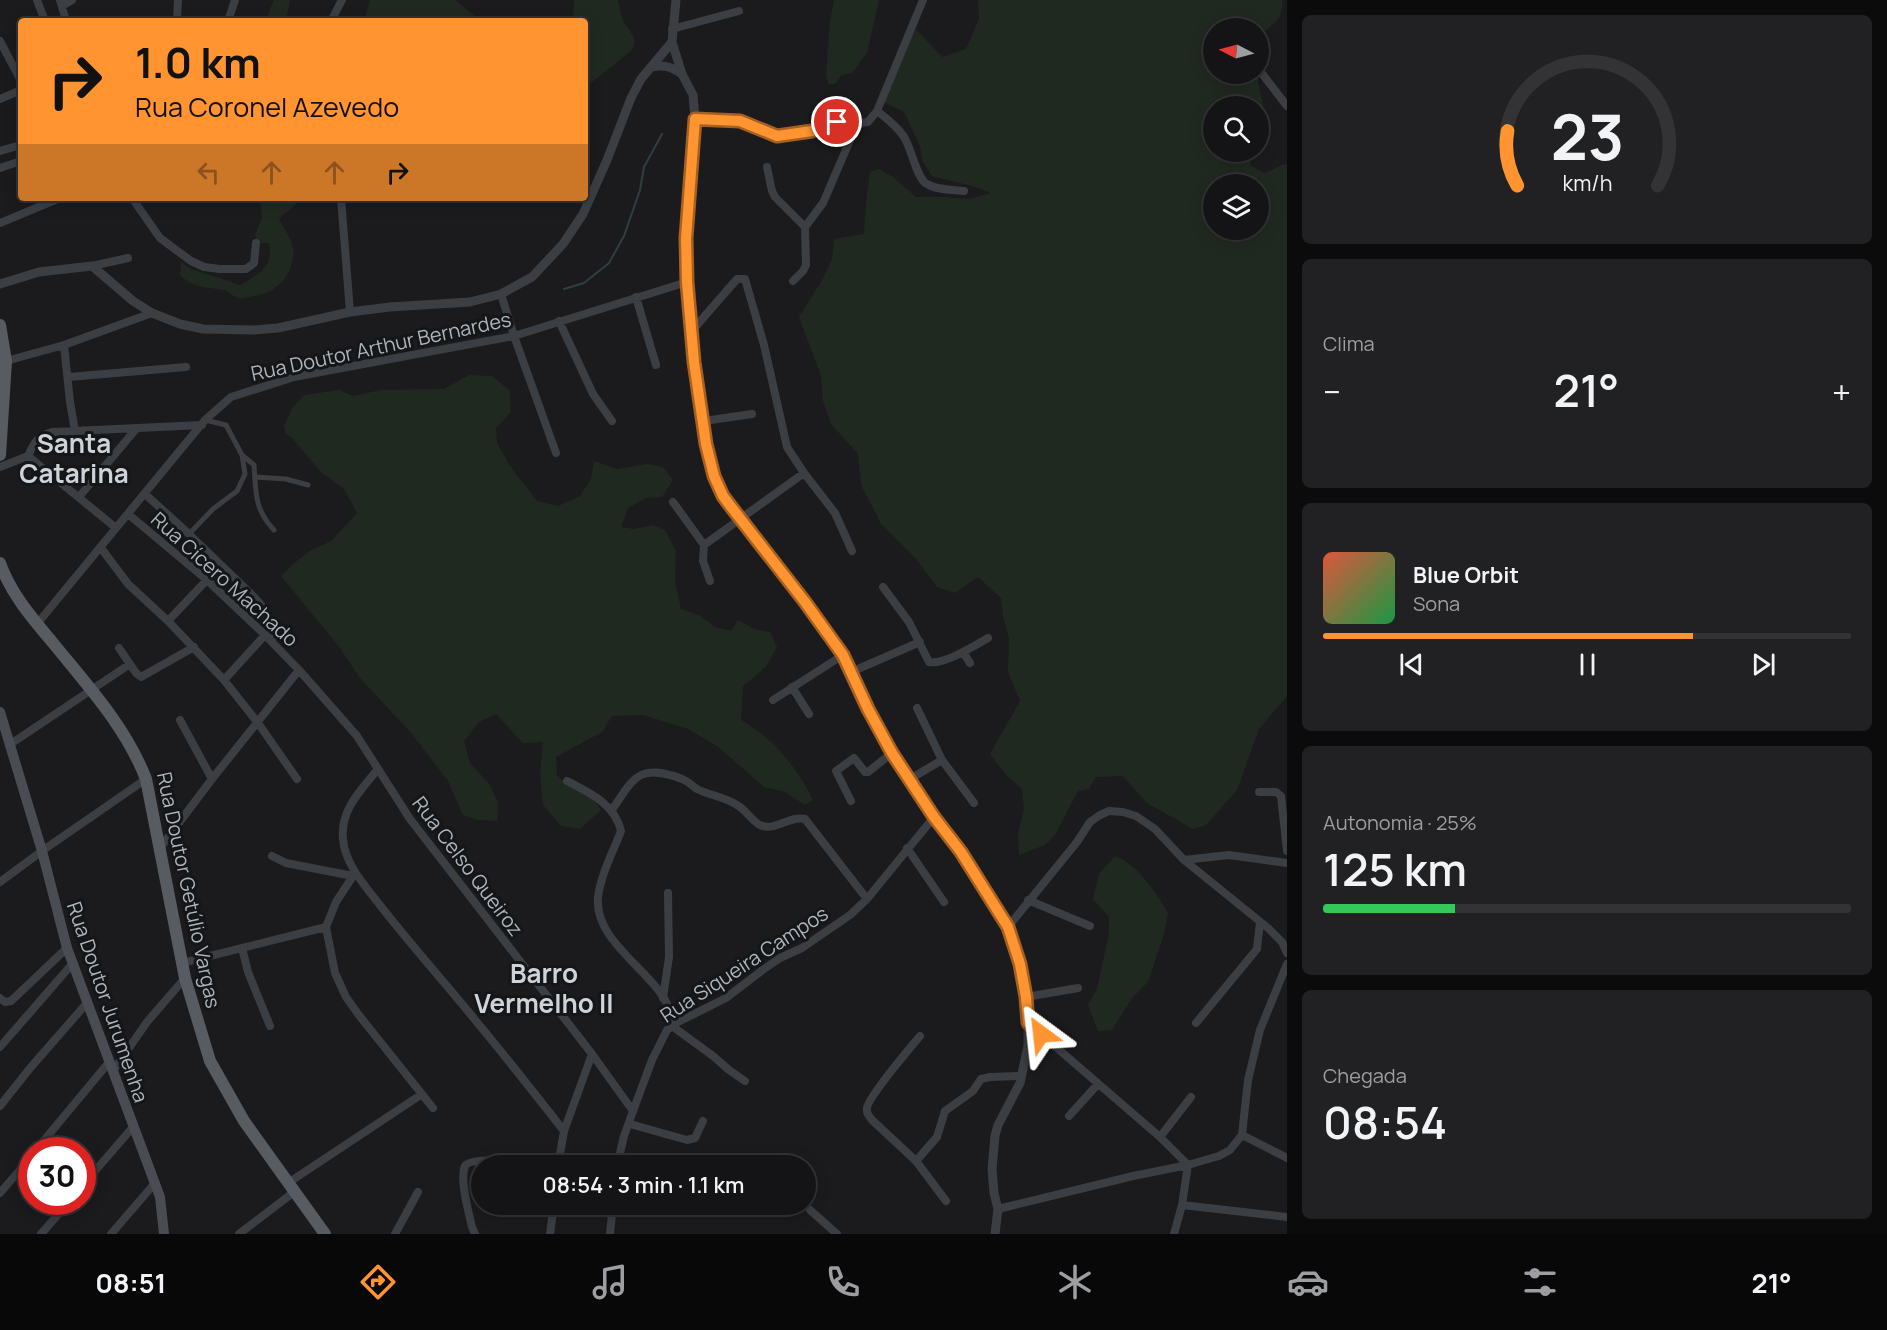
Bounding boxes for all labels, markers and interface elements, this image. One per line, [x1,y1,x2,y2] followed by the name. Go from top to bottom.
[1203,18,1269,84] north arrow
[1203,18,1269,240] map controls
[135,33,261,91] text: 1.0 km
[36,42,114,120] icon: right
[135,88,399,125] text: Rua Coronel Azevedo
[1550,94,1624,180] text: 23
[811,96,862,147] pin
[1203,96,1269,162] button: search
[820,105,853,138] icon: arrive
[192,156,225,189] icon: left
[255,156,288,189] icon: ahead
[318,156,351,189] icon: ahead
[381,156,414,189] icon: right
[1562,169,1612,198] text: km/h
[1203,174,1269,240] button: layers
[248,305,514,387] street label: Rua Doutor Arthur Bernardes
[1323,330,1375,357] text: Clima
[1554,359,1619,421] text: 21°
[1323,369,1341,414] text: −
[1832,369,1851,414] text: +
[19,425,129,491] district label: Santa Catarina
[146,506,305,653] street label: Rua Cícero Machado
[1413,560,1519,590] text: Blue Orbit
[1413,590,1460,617] text: Sona
[1395,648,1428,681] icon: previous
[1571,648,1604,681] icon: pause
[1747,648,1780,681] icon: next
[151,769,227,1011] street label: Rua Doutor Getúlio Vargas
[407,791,529,941] street label: Rua Celso Queiroz
[1323,809,1477,836] text: Autonomia · 25%
[1323,838,1467,900] text: 125 km
[61,898,155,1106] street label: Rua Doutor Jurumenha
[655,900,833,1028] street label: Rua Siqueira Campos
[474,955,614,1021] district label: Barro Vermelho II
[1009,1002,1073,1066] position arrow
[1323,1062,1407,1089] text: Chegada
[1323,1091,1447,1153] text: 08:54
[18,1137,96,1215] speed limit sign: 30
[543,1170,744,1200] text: 08:54 · 3 min · 1.1 km
[357,1261,399,1303] icon: directions
[589,1261,631,1303] icon: music
[822,1261,864,1303] icon: phone
[1054,1261,1096,1303] icon: climate
[1287,1261,1329,1303] icon: car
[1519,1261,1561,1303] icon: filters
[95,1264,166,1301] text: 08:51
[1752,1264,1792,1301] text: 21°

